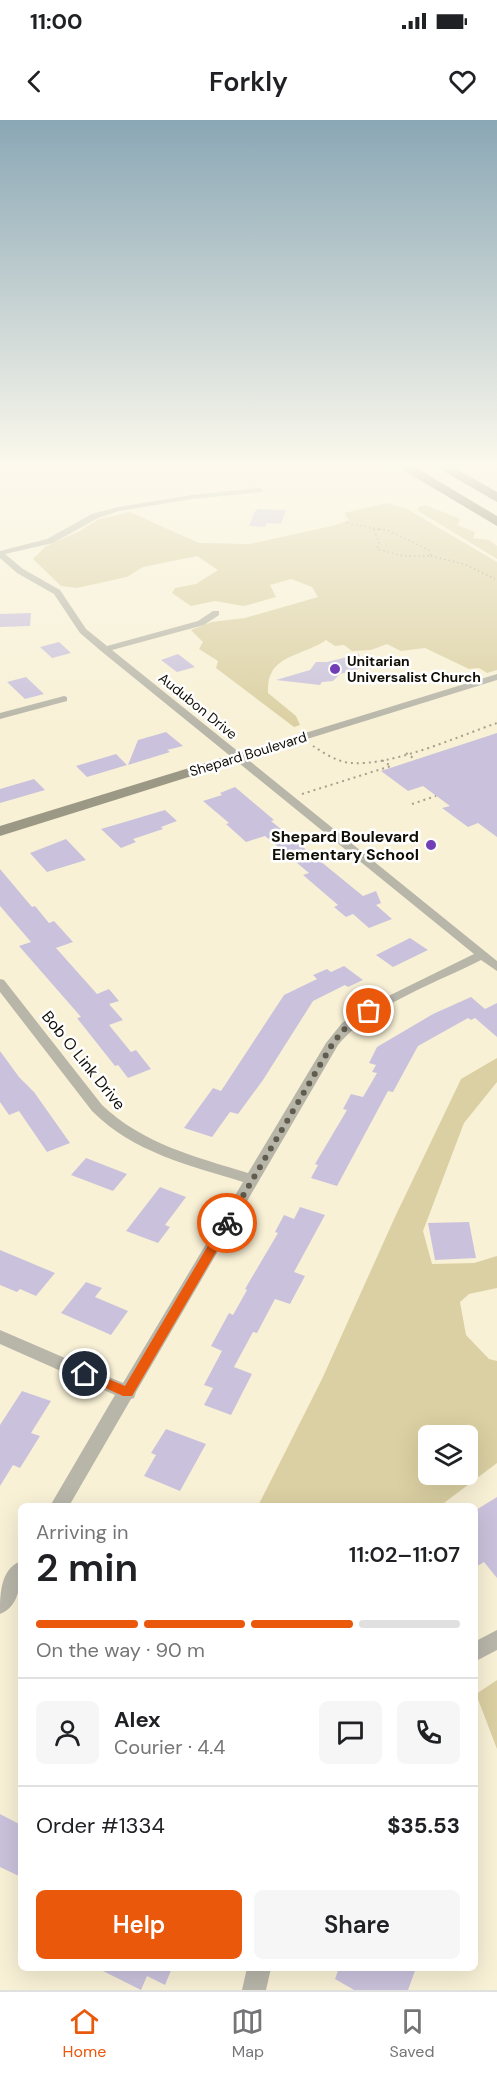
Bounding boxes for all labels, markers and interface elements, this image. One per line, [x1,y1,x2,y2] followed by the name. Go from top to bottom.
[30,7,83,36] text: 11:00
[209,64,288,99] text: Forkly
[18,65,51,98] icon: back
[446,65,479,98] icon: heart
[347,652,481,686] place label: Unitarian Universalist Church
[328,662,342,676] marker: Unitarian Universalist Church
[155,669,241,743] street label: Audubon Drive
[187,728,309,780] street label: Shepard Boulevard
[271,826,419,865] place label: Shepard Boulevard Elementary School
[424,838,438,852] marker: Shepard Boulevard Elementary School
[343,985,394,1036] pin
[352,994,385,1027] icon: bag
[37,1006,130,1114] street label: Bob O Link Drive
[197,1193,257,1253] courier
[211,1207,244,1240] icon: bike
[59,1348,110,1399] pin
[68,1357,101,1390] icon: home
[418,1425,478,1485] map controls
[418,1425,478,1485] button: layers
[36,1519,128,1545] text: Arriving in
[349,1540,460,1569] text: 11:02–11:07
[36,1542,138,1593] text: 2 min
[36,1637,205,1663] text: On the way · 90 m
[36,1701,99,1764] button: person
[319,1701,382,1764] button: chat
[397,1701,460,1764] button: phone
[114,1705,161,1734] text: Alex
[114,1734,225,1760] text: Courier · 4.4
[36,1811,165,1840] text: Order #1334
[387,1811,460,1840] text: $35.53
[36,1890,242,1959] button: Help
[254,1890,460,1959] button: Share
[63,2005,106,2062] tab: Home
[231,2005,264,2062] tab: Map
[390,2005,434,2062] tab: Saved

